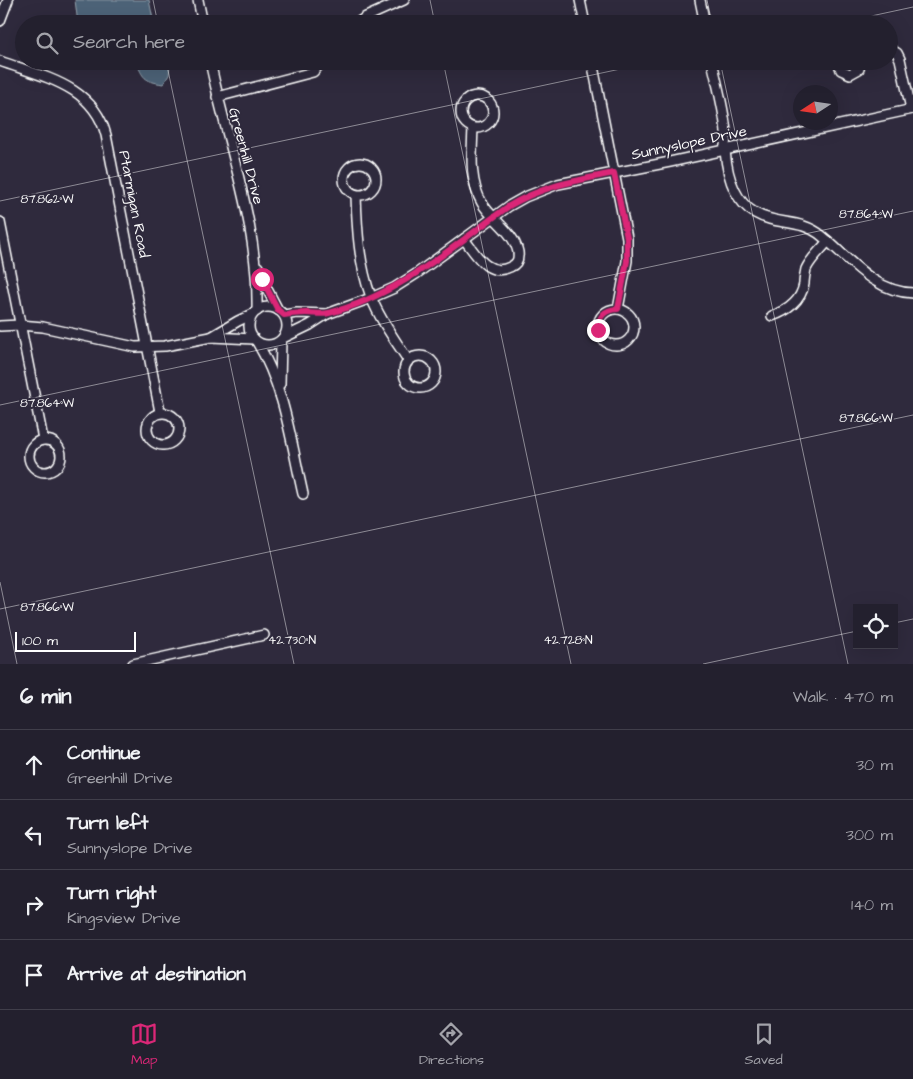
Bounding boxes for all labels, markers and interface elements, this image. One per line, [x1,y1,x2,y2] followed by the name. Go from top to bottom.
[15,15,898,70] search box
[33,29,61,57] icon: search
[73,29,185,56] text: Search here
[793,85,838,130] north arrow
[223,105,269,207] street label: Greenhill Drive
[629,121,749,166] street label: Sunnyslope Drive
[112,149,155,260] street label: Ptarmigan Road
[21,191,74,208] text: 87.862°W
[839,206,894,223] text: 87.864°W
[251,268,274,291] route start
[587,319,610,342] route end
[20,395,75,412] text: 87.864°W
[839,410,894,427] text: 87.866°W
[20,599,75,616] text: 87.866°W
[853,604,898,649] map controls
[853,604,898,649] button: locate
[15,629,136,652] scale bar
[22,631,58,651] text: 100 m
[268,632,316,649] text: 42.730°N
[544,632,593,649] text: 42.728°N
[20,682,72,711] text: 6 min
[793,686,893,708] text: Walk · 470 m
[67,740,141,767] text: Continue
[20,751,48,779] icon: ahead
[856,754,893,776] text: 30 m
[67,767,173,789] text: Greenhill Drive
[67,810,148,837] text: Turn left
[20,821,48,849] icon: left
[846,824,893,846] text: 300 m
[67,837,192,859] text: Sunnyslope Drive
[67,880,156,907] text: Turn right
[20,891,48,919] icon: right
[851,894,893,916] text: 140 m
[67,907,181,929] text: Kingsview Drive
[20,961,48,989] icon: arrive
[67,961,246,988] text: Arrive at destination
[130,1020,158,1070] tab: Map
[419,1020,484,1070] tab: Directions
[745,1020,783,1070] tab: Saved

